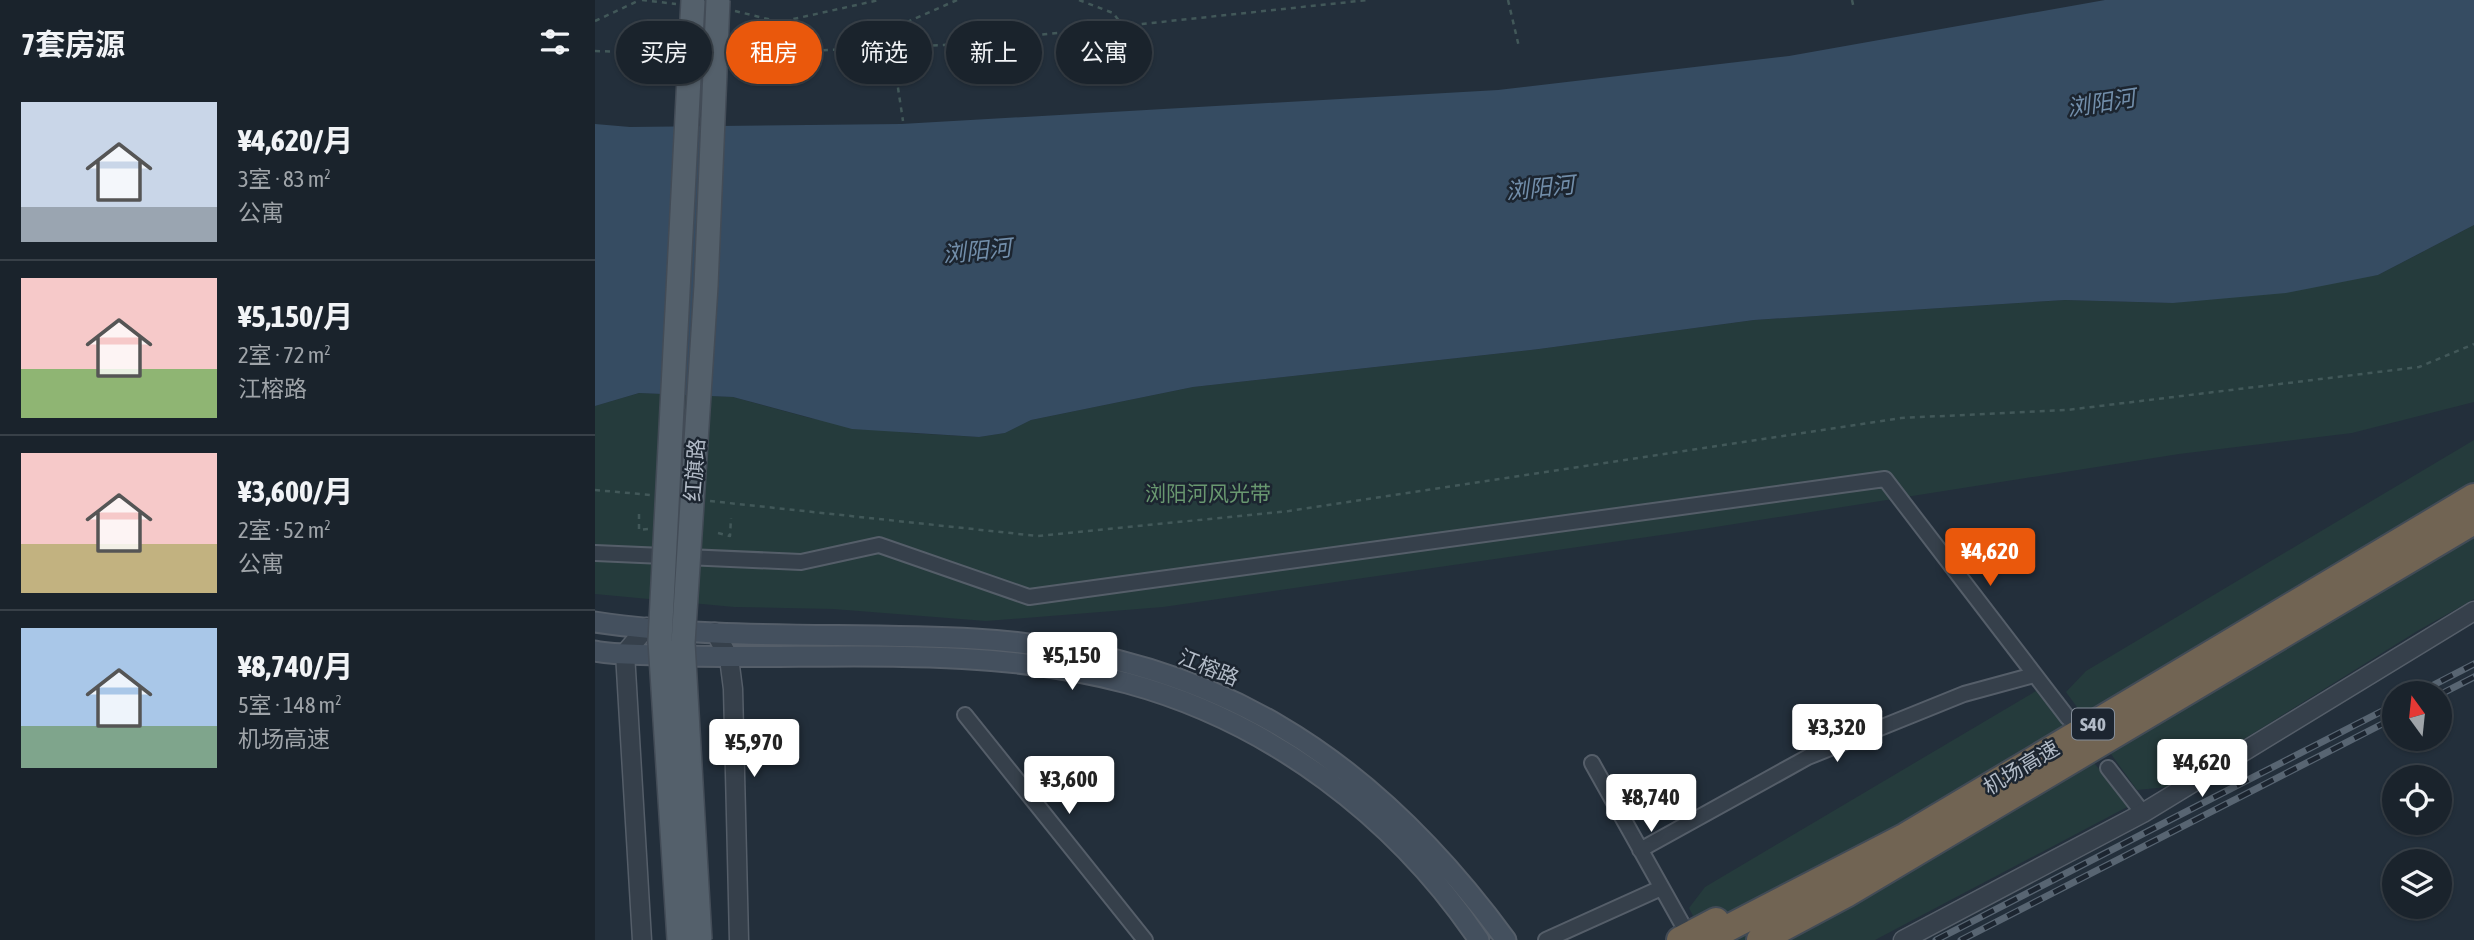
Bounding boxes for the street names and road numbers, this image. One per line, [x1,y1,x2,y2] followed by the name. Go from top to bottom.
[680,438,708,502] street label: 红旗路
[1175,644,1243,690] street label: 江榕路
[2072,708,2114,740] road number: S40
[1979,735,2063,799] street label: 机场高速

